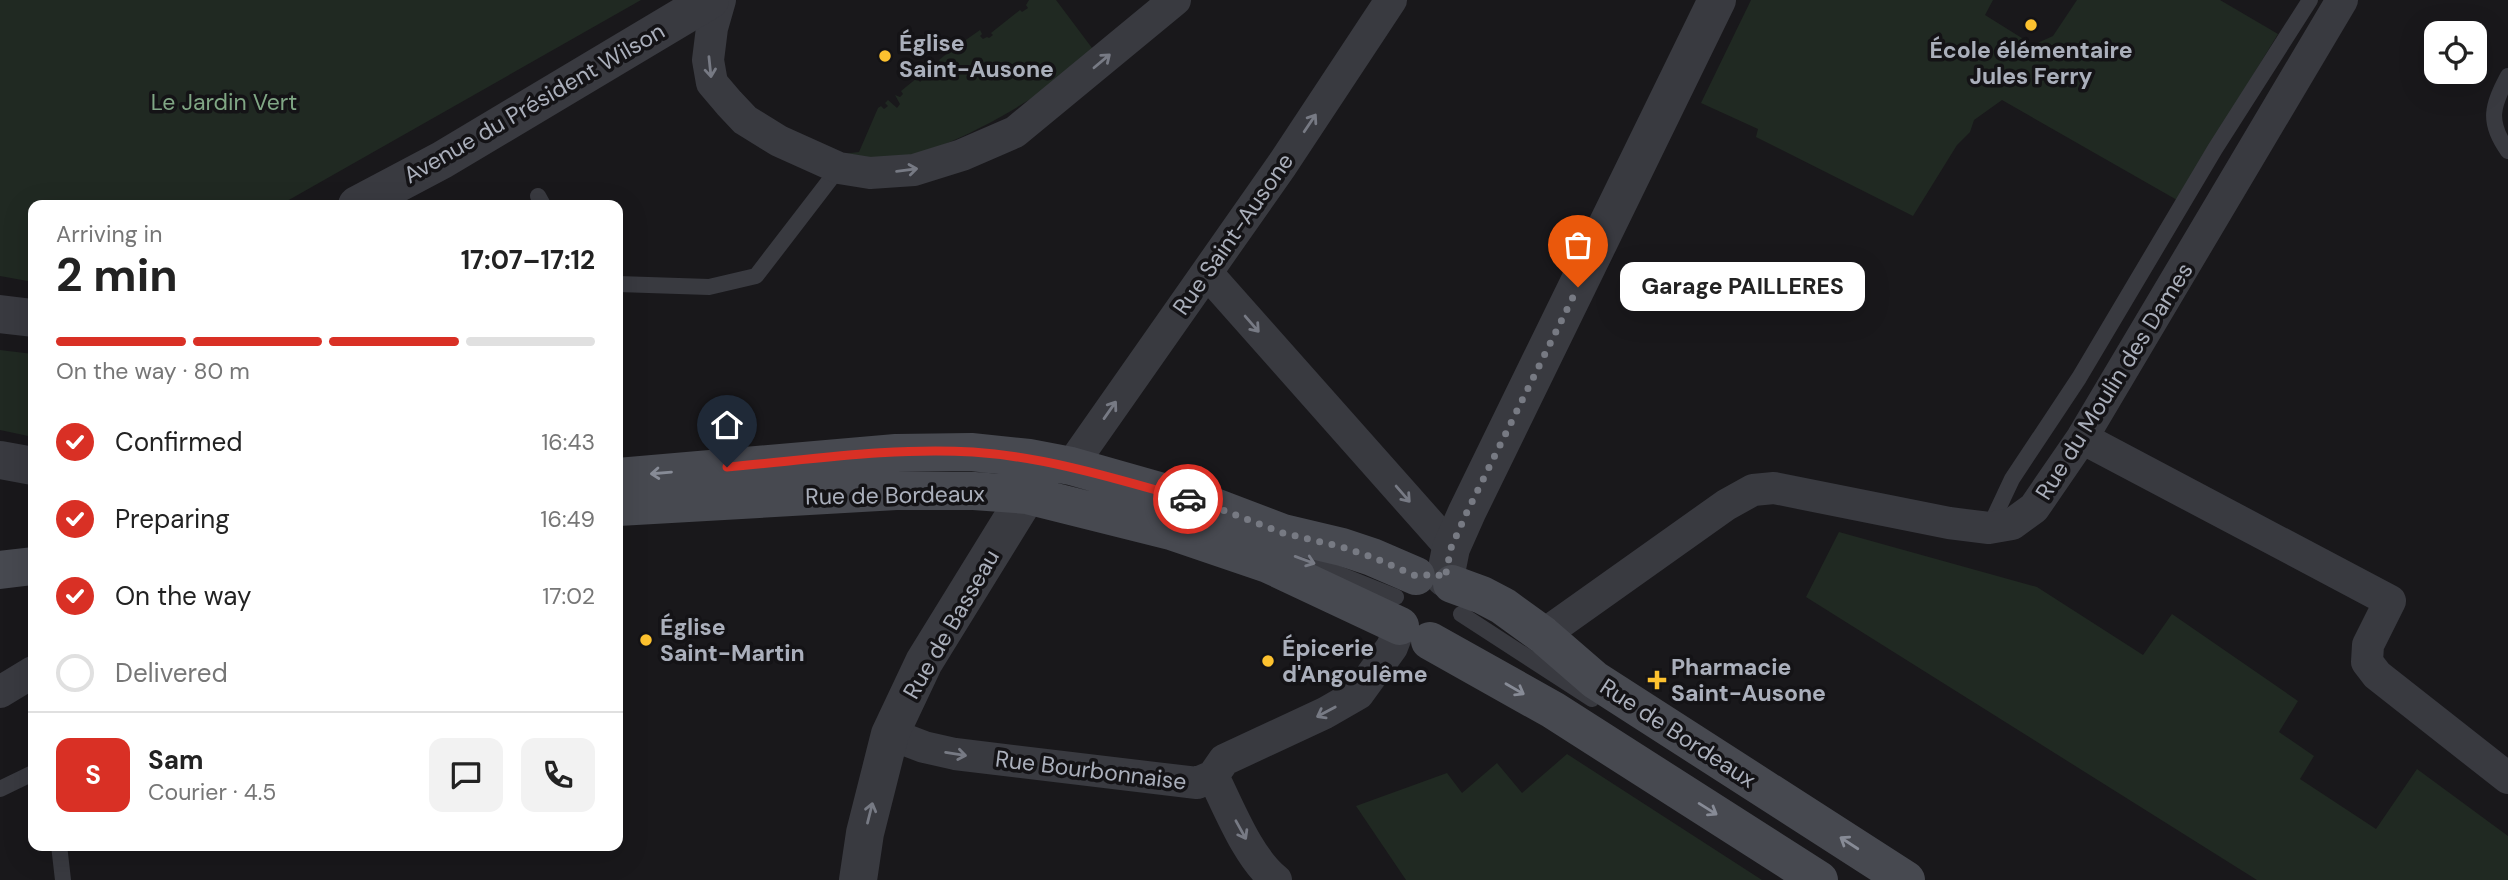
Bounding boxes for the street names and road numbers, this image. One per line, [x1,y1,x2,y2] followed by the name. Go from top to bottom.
[398,16,670,190] street label: Avenue du Président Wilson
[1166,147,1300,321] street label: Rue Saint-Ausone
[2029,257,2199,505] street label: Rue du Moulin des Dames
[805,478,985,512] street label: Rue de Bordeaux
[896,544,1006,704] street label: Rue de Basseau
[1594,671,1762,795] street label: Rue de Bordeaux
[994,743,1188,797] street label: Rue Bourbonnaise

